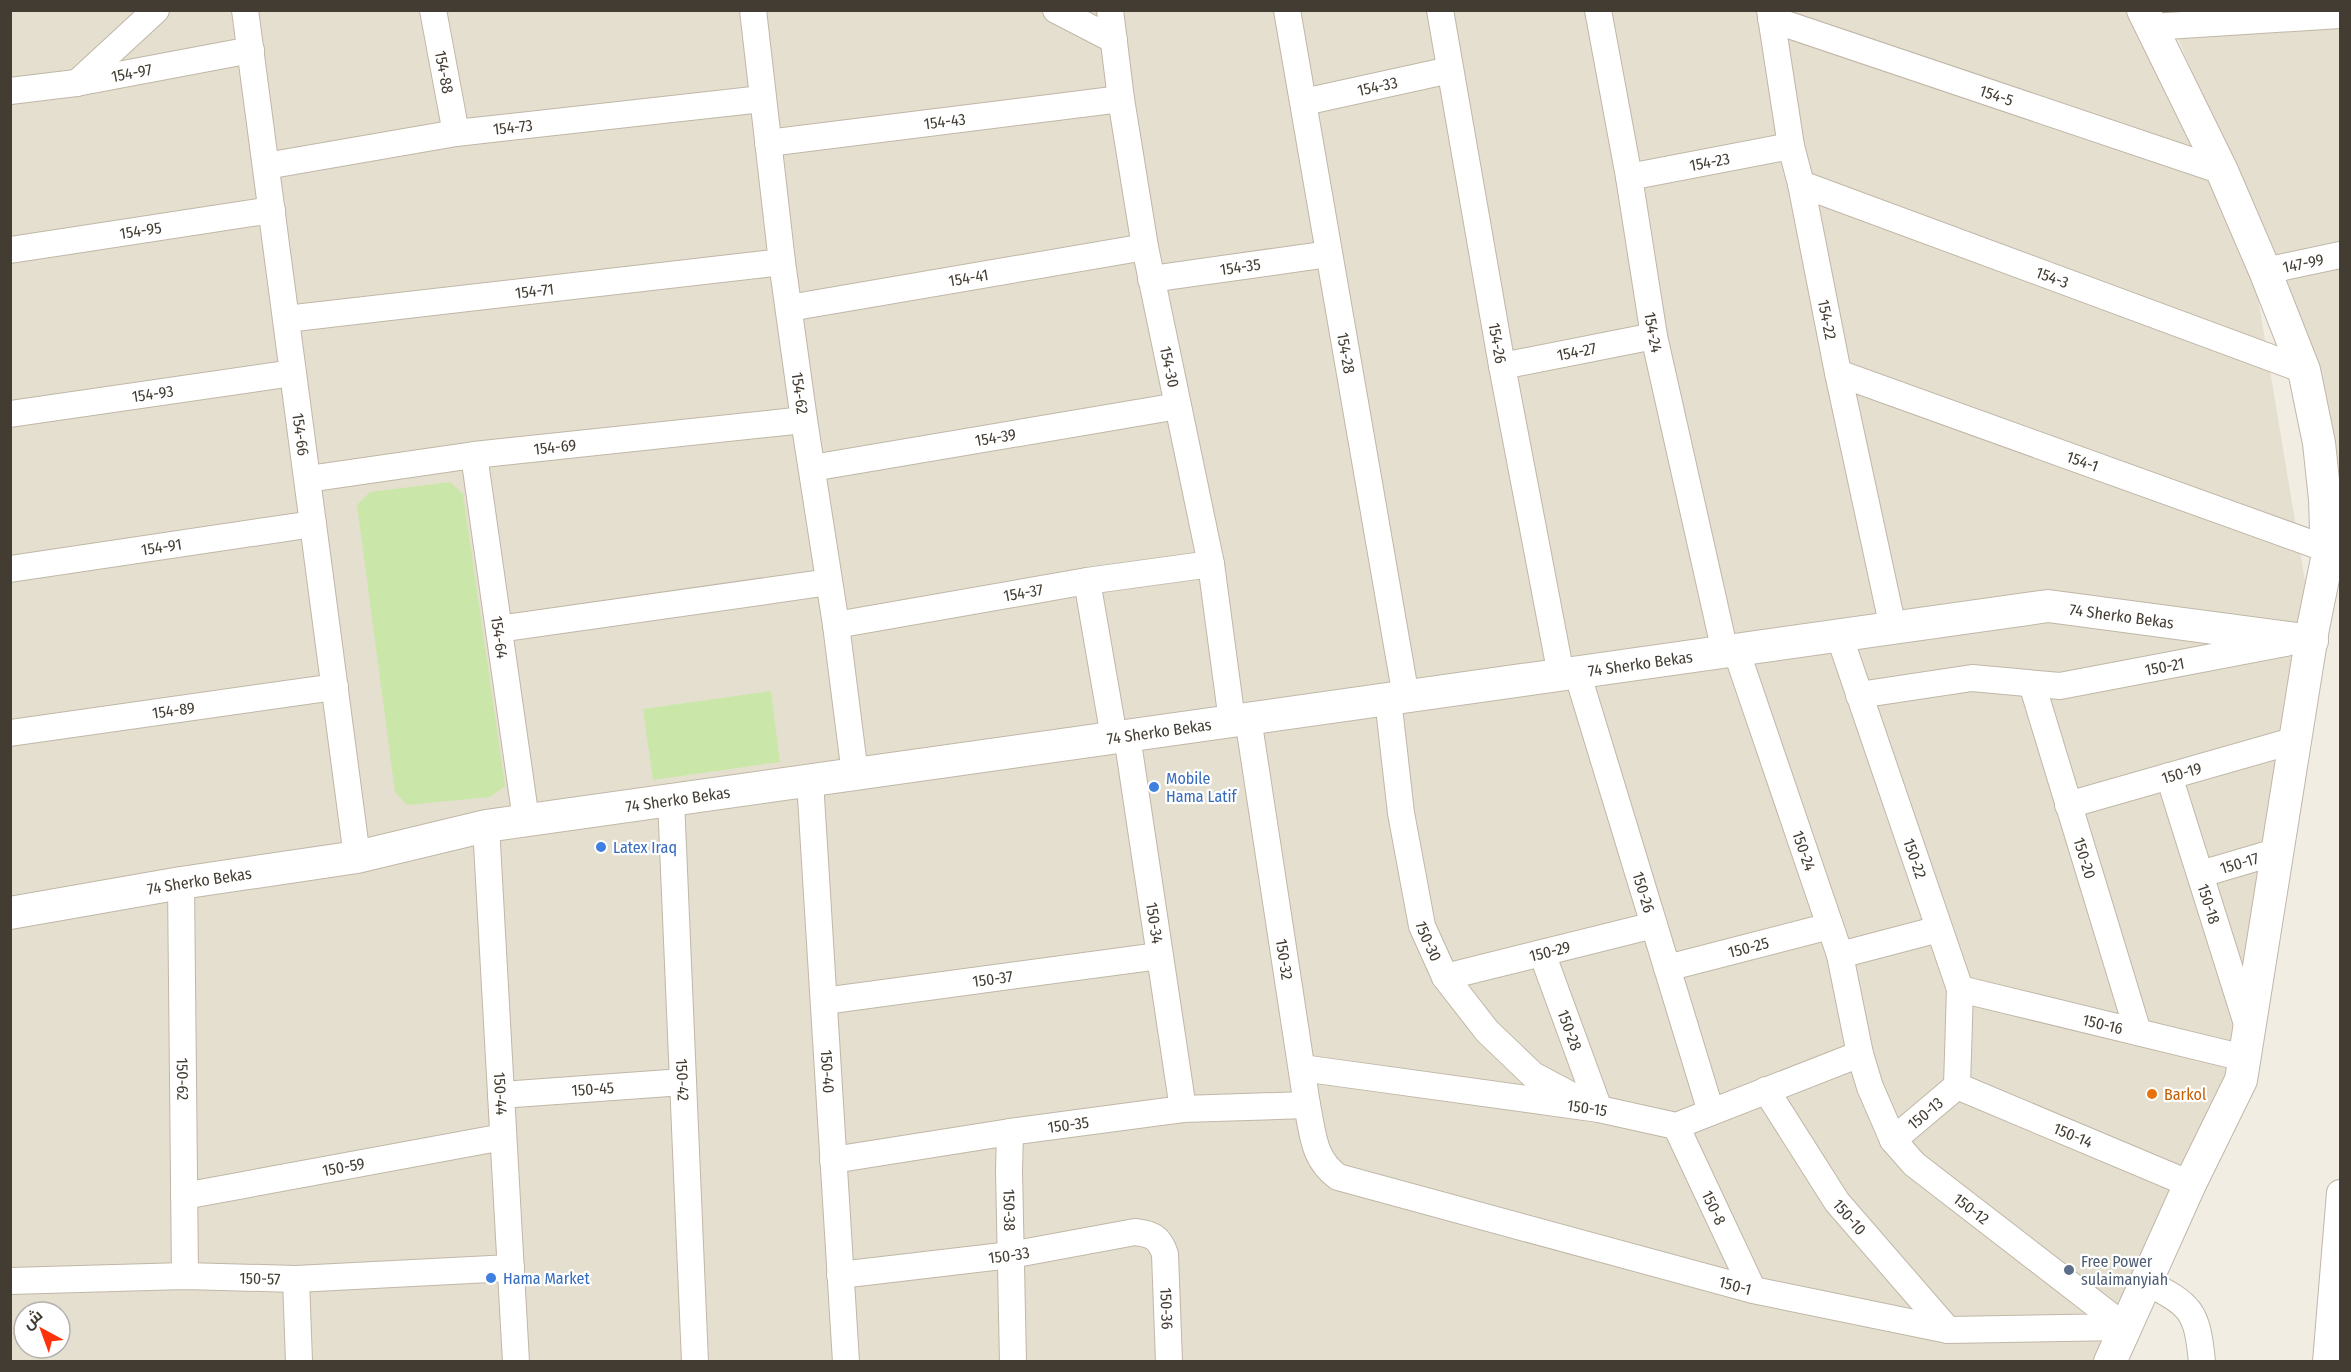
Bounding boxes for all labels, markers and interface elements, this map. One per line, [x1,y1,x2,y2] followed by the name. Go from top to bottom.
[431,49,457,95] street label: 154-88
[110,60,154,86] street label: 154-97
[1355,73,1399,100] street label: 154-33
[1977,81,2016,110] street label: 154-5
[923,109,967,133] street label: 154-43
[492,116,534,139] street label: 154-73
[1688,149,1731,175] street label: 154-23
[118,218,163,243] street label: 154-95
[2281,250,2326,277] street label: 147-99
[1219,255,1262,279] street label: 154-35
[2033,263,2071,292] street label: 154-3
[947,265,990,291] street label: 154-41
[514,279,555,303] street label: 154-71
[1814,298,1840,341] street label: 154-22
[1640,311,1666,355] street label: 154-24
[1485,321,1510,365] street label: 154-26
[1333,331,1359,375] street label: 154-28
[1555,339,1598,365] street label: 154-27
[1156,344,1183,389] street label: 154-30
[787,371,812,415] street label: 154-62
[131,381,175,406] street label: 154-93
[288,412,313,457] street label: 154-66
[974,425,1018,450] street label: 154-39
[533,435,577,459] street label: 154-69
[2064,447,2101,476] street label: 154-1
[140,535,183,559] street label: 154-91
[1002,580,1045,605] street label: 154-37
[2068,600,2175,633] street label: 74 Sherko Bekas
[487,615,512,660] street label: 154-64
[1587,647,1694,681] street label: 74 Sherko Bekas
[2143,654,2186,680] street label: 150-21
[151,698,196,723] street label: 154-89
[1106,715,1213,748] street label: 74 Sherko Bekas
[2159,758,2204,788] street label: 150-19
[1166,769,1238,806] place label: Mobile Hama Latif
[1147,780,1161,794] marker: Mobile Hama Latif
[625,783,732,816] street label: 74 Sherko Bekas
[1788,828,1820,874] street label: 150-24
[2069,835,2100,881] street label: 150-20
[1899,836,1930,881] street label: 150-22
[613,838,677,857] place label: Latex Iraq
[594,840,608,854] marker: Latex Iraq
[2218,848,2262,878] street label: 150-17
[146,864,253,899] street label: 74 Sherko Bekas
[1628,869,1659,915] street label: 150-26
[2194,882,2224,926] street label: 150-18
[1142,901,1167,945] street label: 150-34
[1411,920,1446,964] street label: 150-30
[1726,933,1771,962] street label: 150-25
[1527,937,1573,966] street label: 150-29
[1272,938,1297,981] street label: 150-32
[971,967,1014,991] street label: 150-37
[1554,1007,1586,1053] street label: 150-28
[2081,1010,2125,1038] street label: 150-16
[817,1049,838,1094] street label: 150-40
[173,1058,192,1100] street label: 150-62
[672,1058,693,1101] street label: 150-42
[490,1072,511,1116] street label: 150-44
[571,1078,615,1100] street label: 150-45
[2164,1085,2206,1104] place label: Barkol
[2145,1087,2159,1101] marker: Barkol
[1904,1093,1947,1134] street label: 150-13
[1566,1096,1609,1121] street label: 150-15
[1047,1113,1090,1137] street label: 150-35
[2050,1119,2096,1152] street label: 150-14
[321,1154,366,1180] street label: 150-59
[1698,1187,1730,1228] street label: 150-8
[999,1189,1019,1231] street label: 150-38
[1949,1189,1993,1229] street label: 150-12
[1829,1195,1870,1239] street label: 150-10
[987,1243,1031,1268] street label: 150-33
[2081,1252,2168,1289] place label: Free Power sulaimanyiah
[2062,1263,2076,1277] marker: Free Power sulaimanyiah
[239,1268,281,1289] street label: 150-57
[503,1269,590,1288] place label: Hama Market
[484,1271,498,1285] marker: Hama Market
[1717,1272,1754,1299] street label: 150-1
[1156,1287,1177,1330] street label: 150-36
[12,1300,72,1360] north arrow
[19,1305,46,1333] text: ش

